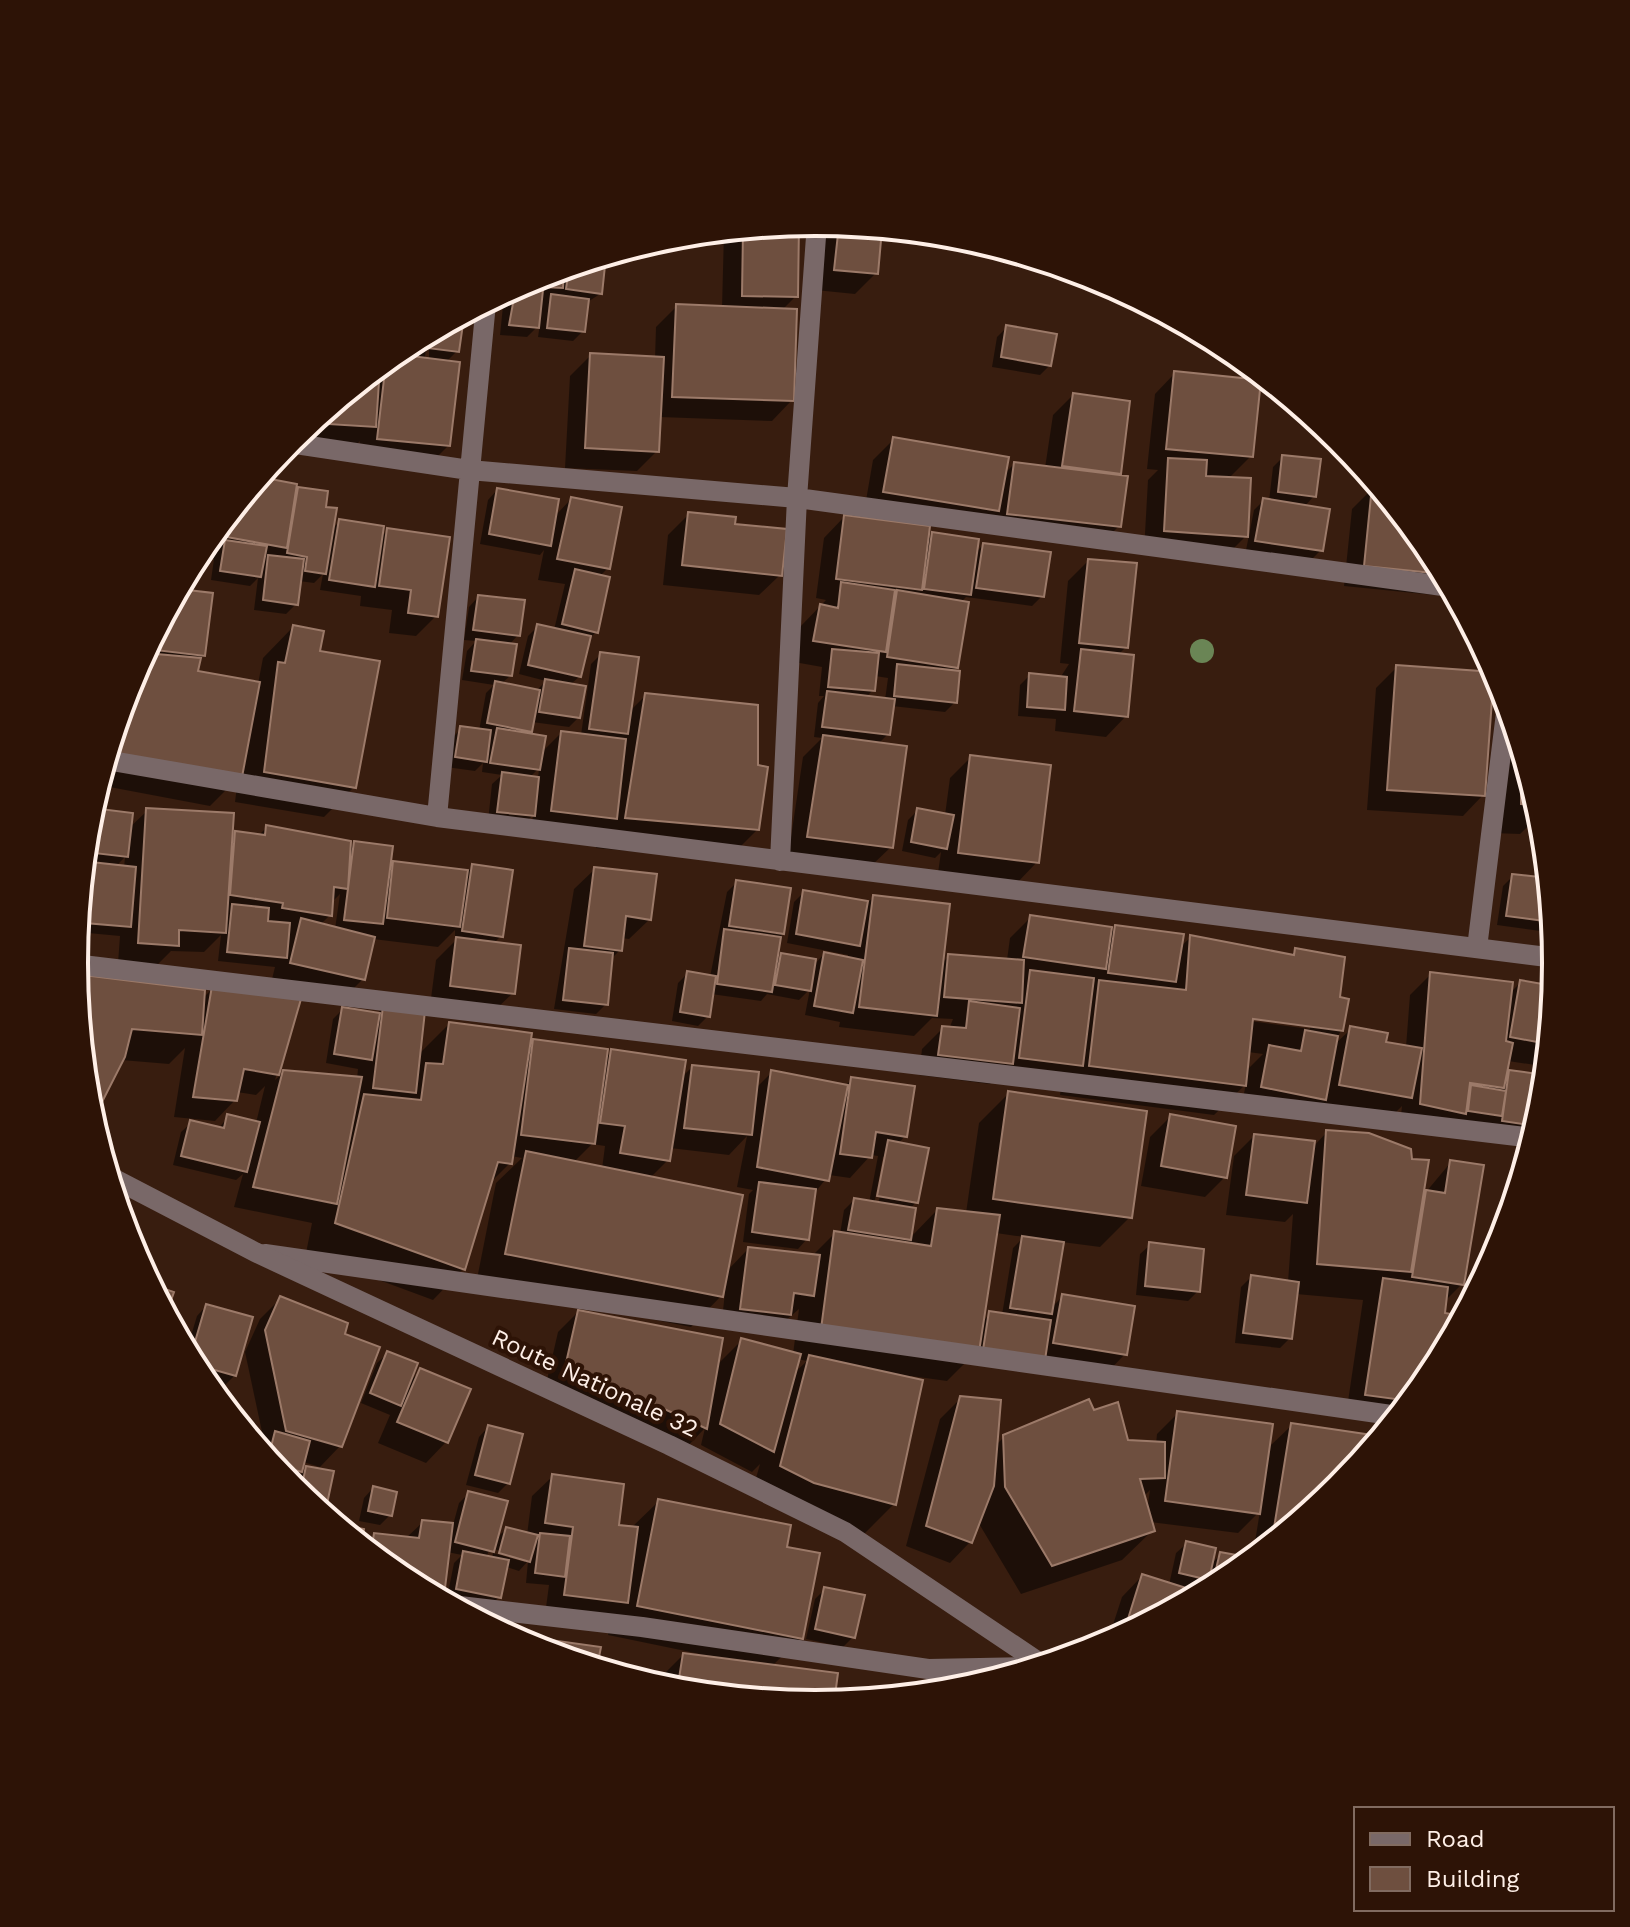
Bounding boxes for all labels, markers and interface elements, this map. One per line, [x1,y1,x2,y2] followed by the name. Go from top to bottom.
[488,1323,702,1443] street label: Route Nationale 32
[1354,1807,1614,1911] legend
[1426,1825,1485,1853] text: Road
[1426,1865,1519,1893] text: Building

